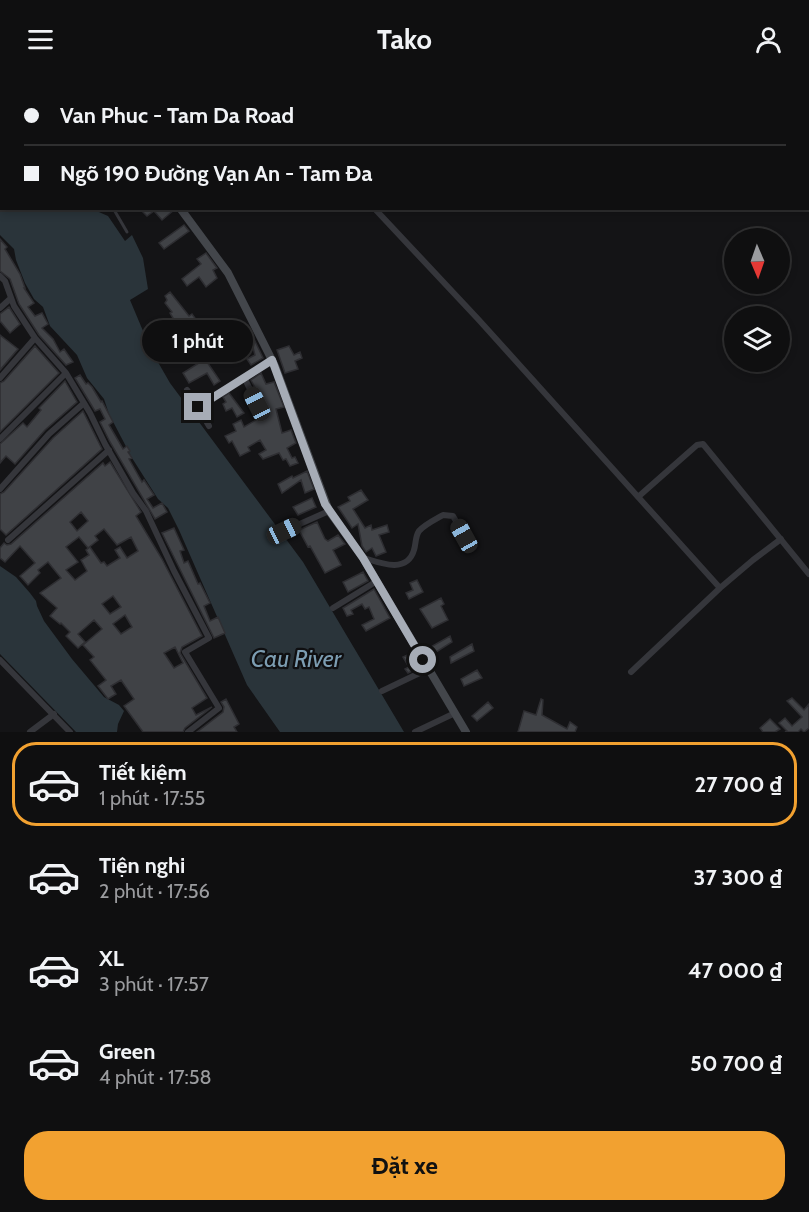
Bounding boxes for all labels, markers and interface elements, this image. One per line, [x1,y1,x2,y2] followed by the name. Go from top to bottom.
[24,23,57,56] icon: menu
[377,23,432,56] text: Tako
[752,23,785,56] icon: person
[60,102,294,129] text: Van Phuc - Tam Da Road
[60,160,372,187] text: Ngõ 190 Đường Vạn An - Tam Đa
[724,228,790,294] north arrow
[724,228,790,372] map controls
[724,306,790,372] button: layers
[142,320,254,362] callout: 1 phút
[171,329,224,353] text: 1 phút
[241,384,273,424] car
[184,393,211,420] route end
[264,515,304,547] car
[447,516,481,556] car
[251,644,343,673] water label: Cau River
[409,646,436,673] route start
[27,757,81,811] icon: car
[99,759,187,786] text: Tiết kiệm
[695,771,782,798] text: 27 700 ₫
[99,786,205,810] text: 1 phút · 17:55
[27,850,81,904] icon: car
[99,852,185,879] text: Tiện nghi
[694,864,782,891] text: 37 300 ₫
[99,879,210,903] text: 2 phút · 17:56
[27,943,81,997] icon: car
[99,945,124,972] text: XL
[688,957,782,984] text: 47 000 ₫
[99,972,209,996] text: 3 phút · 17:57
[27,1036,81,1090] icon: car
[99,1038,155,1065] text: Green
[690,1050,782,1077] text: 50 700 ₫
[99,1065,212,1089] text: 4 phút · 17:58
[24,1131,785,1200] button: Đặt xe

